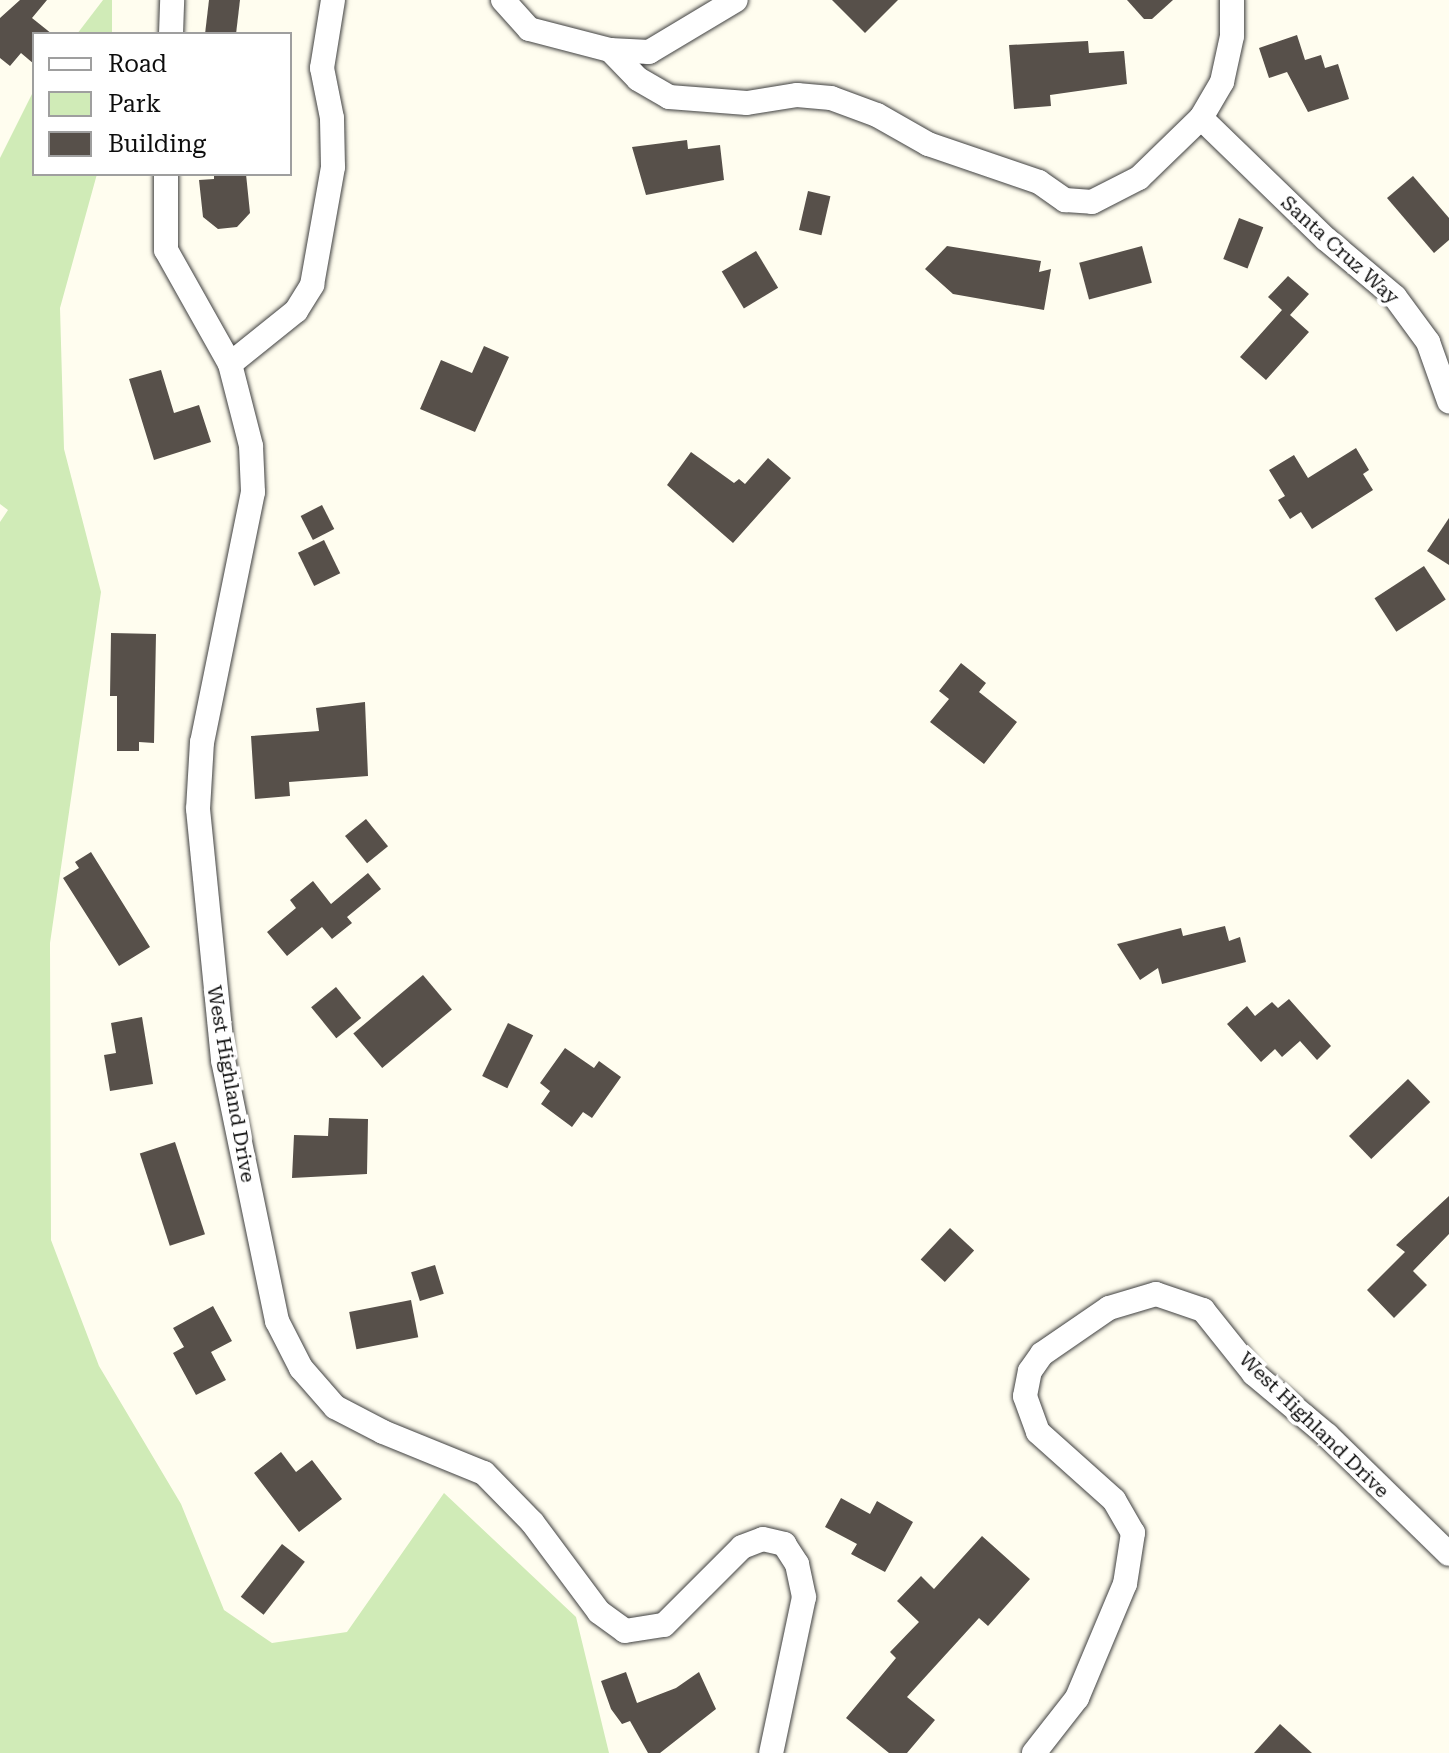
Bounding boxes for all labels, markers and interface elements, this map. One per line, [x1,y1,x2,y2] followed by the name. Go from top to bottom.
[32,32,292,176] legend
[108,50,167,78] text: Road
[108,90,161,118] text: Park
[108,130,206,158] text: Building
[1276,191,1404,309] street label: Santa Cruz Way
[202,984,260,1184] street label: West Highland Drive
[1234,1347,1394,1503] street label: West Highland Drive

